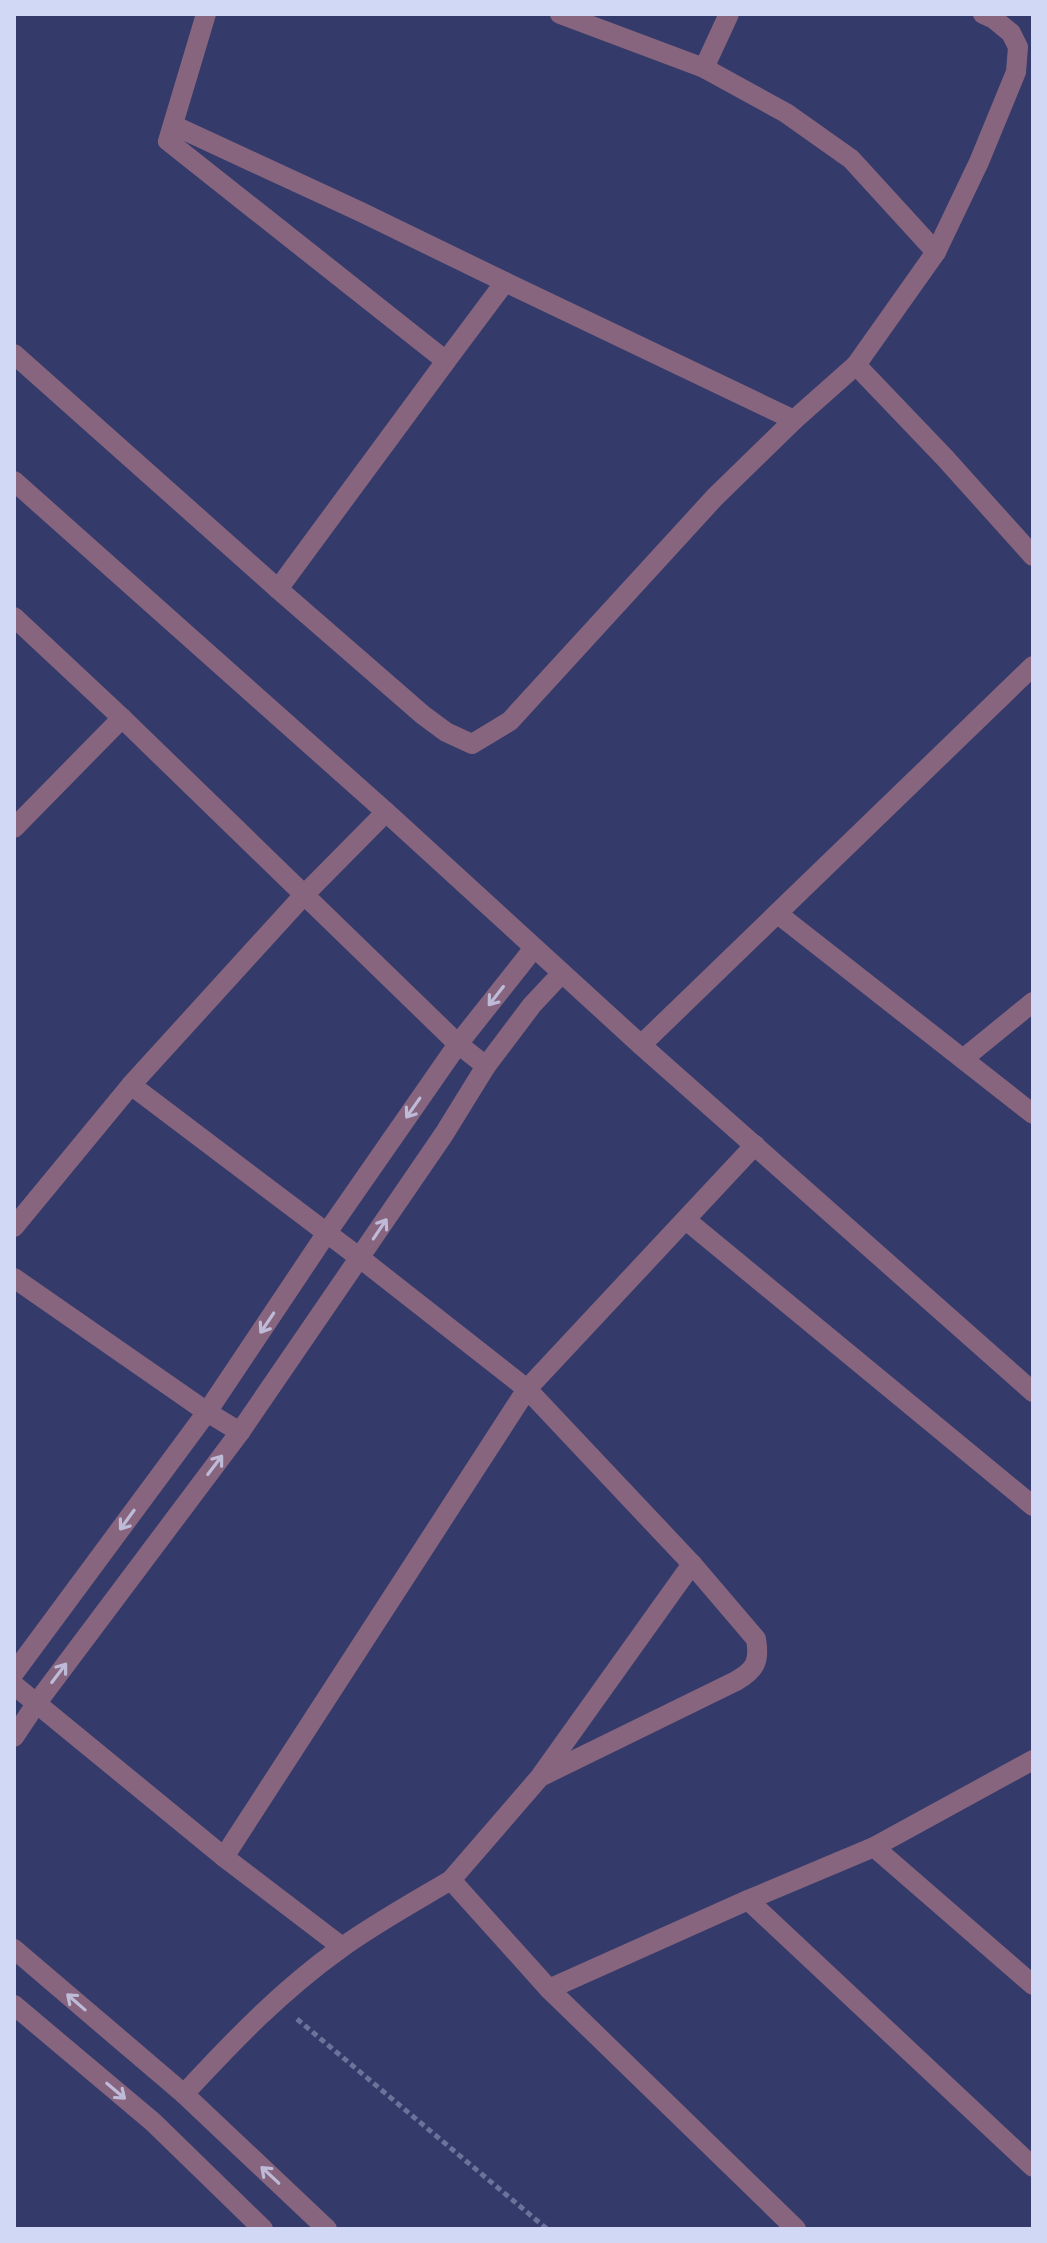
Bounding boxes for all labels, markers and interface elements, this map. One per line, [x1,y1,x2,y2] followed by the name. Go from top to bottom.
[487,985,505,1006] one-way arrow
[405,1096,421,1118] one-way arrow
[372,1218,388,1241] one-way arrow
[258,1311,275,1333] one-way arrow
[207,1455,224,1476] one-way arrow
[119,1508,135,1530] one-way arrow
[50,1663,67,1684] one-way arrow
[67,1993,87,2011] one-way arrow
[106,2082,126,2100] one-way arrow
[260,2166,280,2185] one-way arrow

